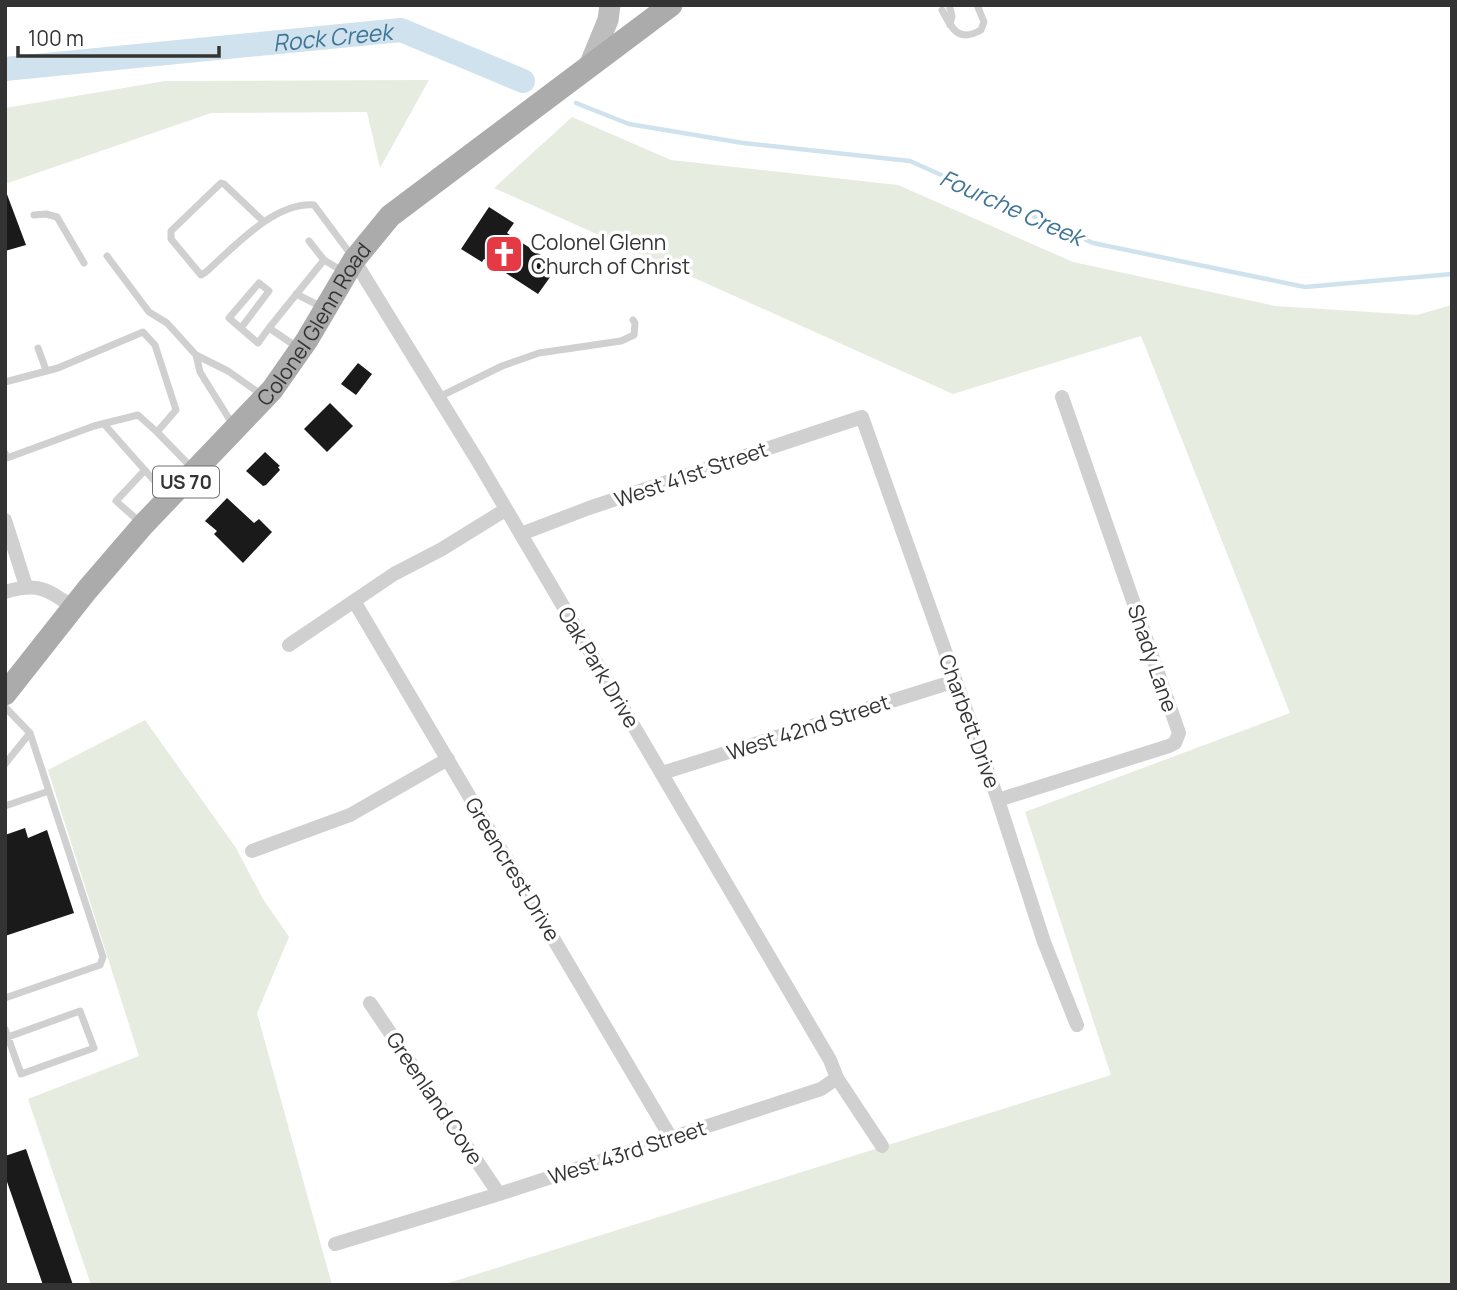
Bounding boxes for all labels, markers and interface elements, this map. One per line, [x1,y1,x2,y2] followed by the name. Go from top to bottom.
[18,14,219,58] scale bar
[271,15,397,59] water label: Rock Creek
[28,24,84,52] text: 100 m
[935,161,1092,254] water label: Fourche Creek
[531,228,690,280] place label: Colonel Glenn Church of Christ
[483,233,525,275] church icon: Colonel Glenn Church of Christ
[250,237,377,412] street label: Colonel Glenn Road
[611,435,771,513] street label: West 41st Street
[153,467,219,498] road number: US 70
[552,601,646,733] street label: Oak Park Drive
[1122,601,1184,715] street label: Shady Lane
[933,650,1007,792] street label: Charbett Drive
[723,688,893,766] street label: West 42nd Street
[459,792,567,946] street label: Greencrest Drive
[380,1026,490,1170] street label: Greenland Cove
[545,1113,709,1191] street label: West 43rd Street

